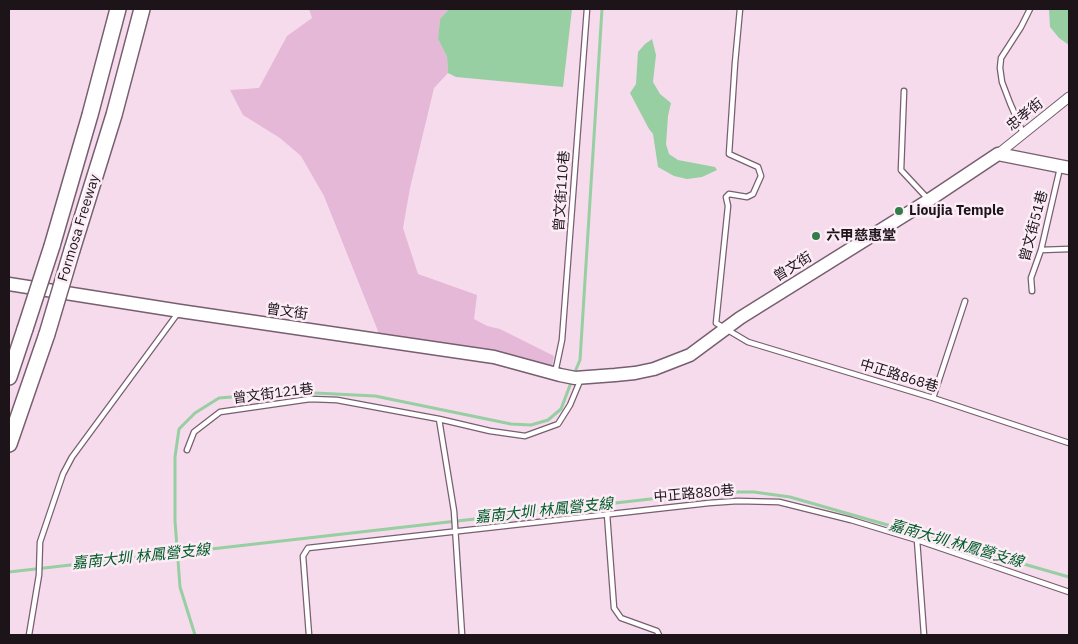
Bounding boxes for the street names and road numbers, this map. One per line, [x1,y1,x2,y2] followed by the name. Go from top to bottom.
[1003,95,1047,135] street label: 忠孝街
[551,150,573,232] street label: 曾文街110巷
[55,172,103,284] street label: Formosa Freeway
[1016,189,1052,263] street label: 曾文街51巷
[771,249,815,285] street label: 曾文街
[265,301,309,323] street label: 曾文街
[858,356,940,396] street label: 中正路868巷
[232,381,314,407] street label: 曾文街121巷
[653,482,735,506] street label: 中正路880巷

